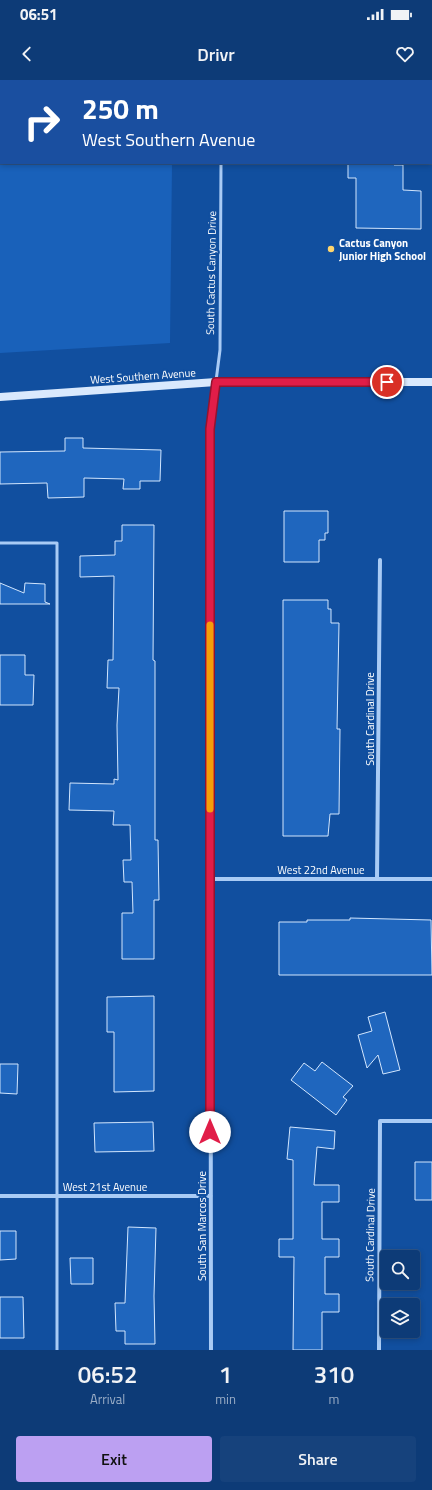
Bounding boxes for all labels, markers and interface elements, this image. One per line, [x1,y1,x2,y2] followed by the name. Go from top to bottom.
[20,3,57,26] text: 06:51
[197,41,235,68] text: Drivr
[16,43,38,65] icon: back
[394,43,416,65] icon: heart
[82,87,159,130] text: 250 m
[16,96,68,148] icon: right
[82,126,255,153] text: West Southern Avenue
[202,210,220,335] street label: South Cactus Canyon Drive
[339,235,426,264] place label: Cactus Canyon Junior High School
[326,244,336,254] marker: Cactus Canyon Junior High School
[90,364,197,388] street label: West Southern Avenue
[370,365,404,399] pin
[376,371,398,393] icon: arrive
[362,672,378,766] street label: South Cardinal Drive
[277,862,365,878] street label: West 22nd Avenue
[189,1111,231,1153] position arrow
[194,1170,210,1281] street label: South San Marcos Drive
[63,1179,148,1195] street label: West 21st Avenue
[361,1188,379,1282] street label: South Cardinal Drive
[380,1250,420,1338] map controls
[380,1250,420,1290] button: search
[380,1298,420,1338] button: layers
[78,1356,137,1392] text: 06:52
[219,1356,232,1392] text: 1
[314,1356,354,1392] text: 310
[90,1389,125,1409] text: Arrival
[215,1389,236,1409] text: min
[329,1389,339,1409] text: m
[16,1436,212,1482] button: Exit
[220,1436,416,1482] button: Share

